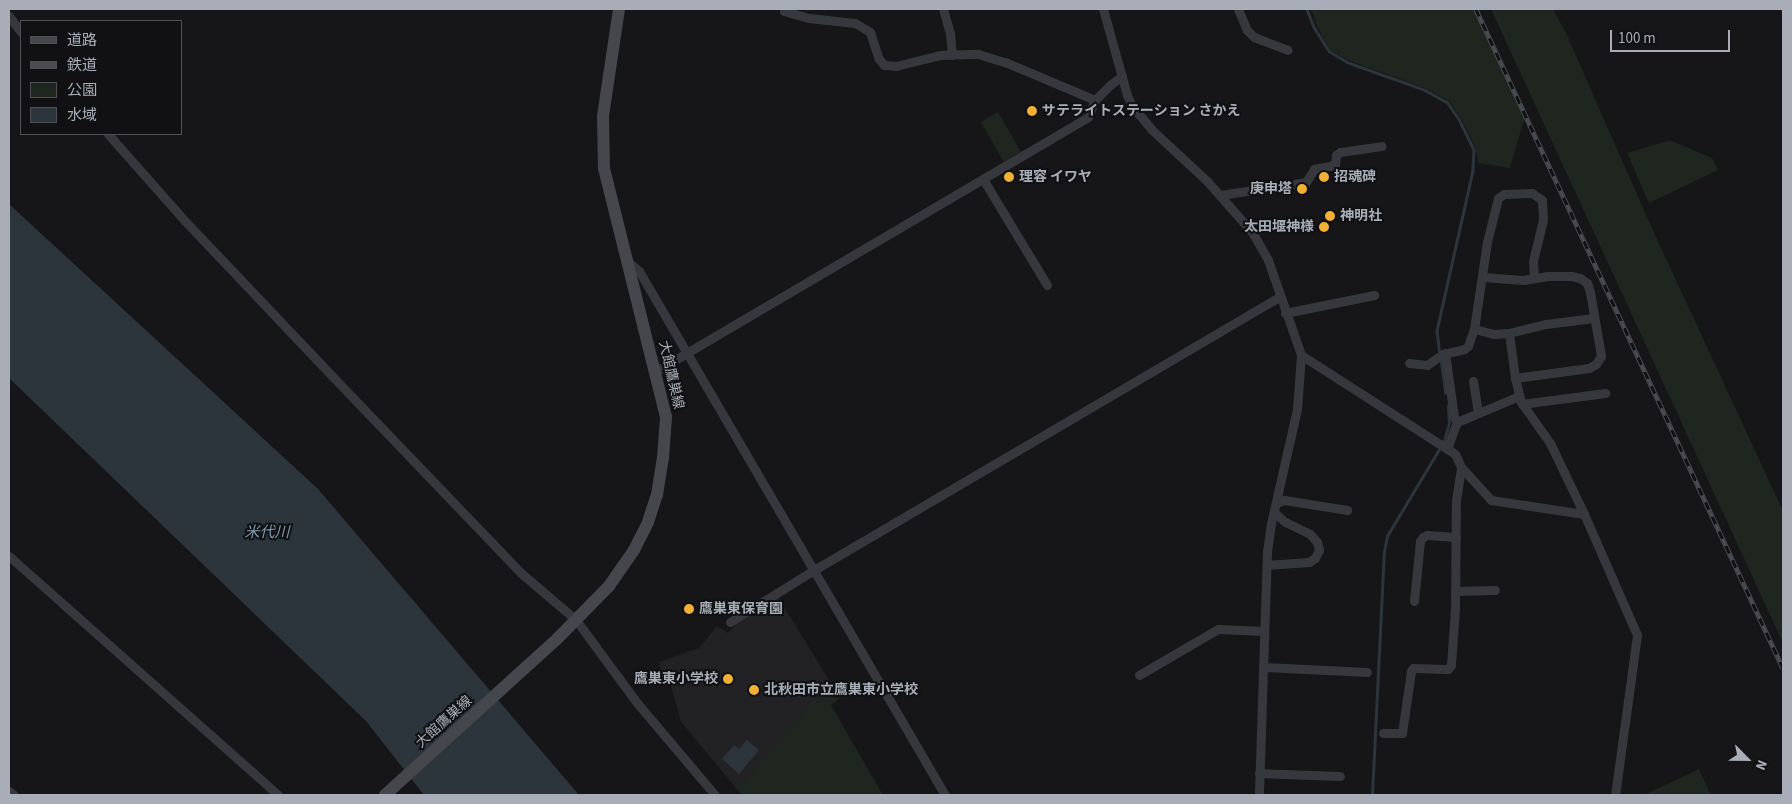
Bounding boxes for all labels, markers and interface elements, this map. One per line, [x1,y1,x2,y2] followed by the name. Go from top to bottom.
[20,20,182,135] legend
[1612,20,1732,52] scale bar
[1618,28,1656,49] text: 100 m
[67,30,97,51] text: 道路
[67,55,97,76] text: 鉄道
[67,80,97,101] text: 公園
[1042,103,1241,119] place label: サテライトステーション さかえ
[67,105,97,126] text: 水域
[1026,105,1038,117] marker: サテライトステーション さかえ
[1019,169,1092,185] place label: 理容 イワヤ
[1334,169,1376,185] place label: 招魂碑
[1003,171,1015,183] marker: 理容 イワヤ
[1318,171,1330,183] marker: 招魂碑
[1250,181,1292,197] place label: 庚申塔
[1296,183,1308,195] marker: 庚申塔
[1340,208,1382,224] place label: 神明社
[1324,210,1336,222] marker: 神明社
[1244,219,1314,235] place label: 太田堰神様
[1318,221,1330,233] marker: 太田堰神様
[655,339,687,411] street label: 大館鷹巣線
[245,524,289,542] water label: 米代川
[699,601,783,617] place label: 鷹巣東保育園
[683,603,695,615] marker: 鷹巣東保育園
[634,671,718,687] place label: 鷹巣東小学校
[722,673,734,685] marker: 鷹巣東小学校
[764,682,918,698] place label: 北秋田市立鷹巣東小学校
[748,684,760,696] marker: 北秋田市立鷹巣東小学校
[412,692,476,752] street label: 大館鷹巣線
[1722,734,1772,784] north arrow
[1750,757,1772,773] text: N

